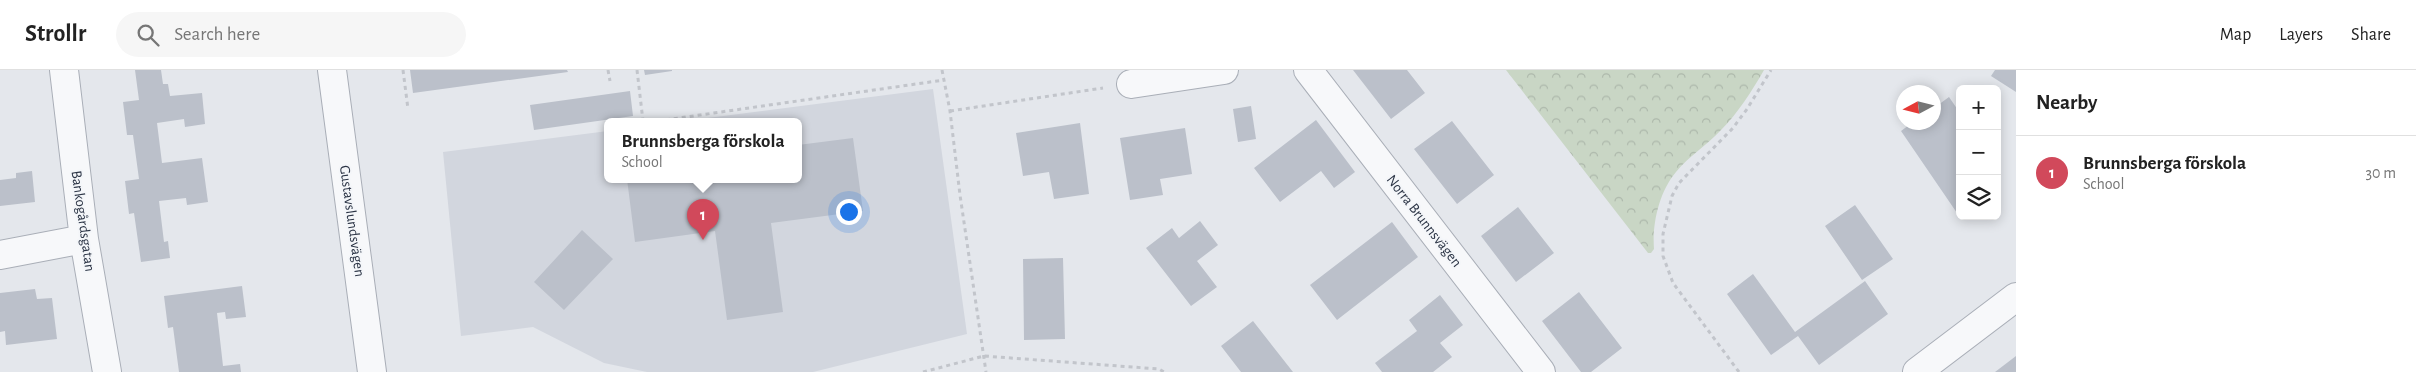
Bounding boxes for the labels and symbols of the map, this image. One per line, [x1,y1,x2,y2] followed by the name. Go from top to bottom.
[1896,85,1941,130] north arrow
[337,164,367,278] street label: Gustavslundsvägen
[68,169,98,273] street label: Bankogårdsgatan
[1384,172,1464,270] street label: Norra Brunnsvägen
[687,199,719,240] pin: 1
[836,199,862,225] your location

